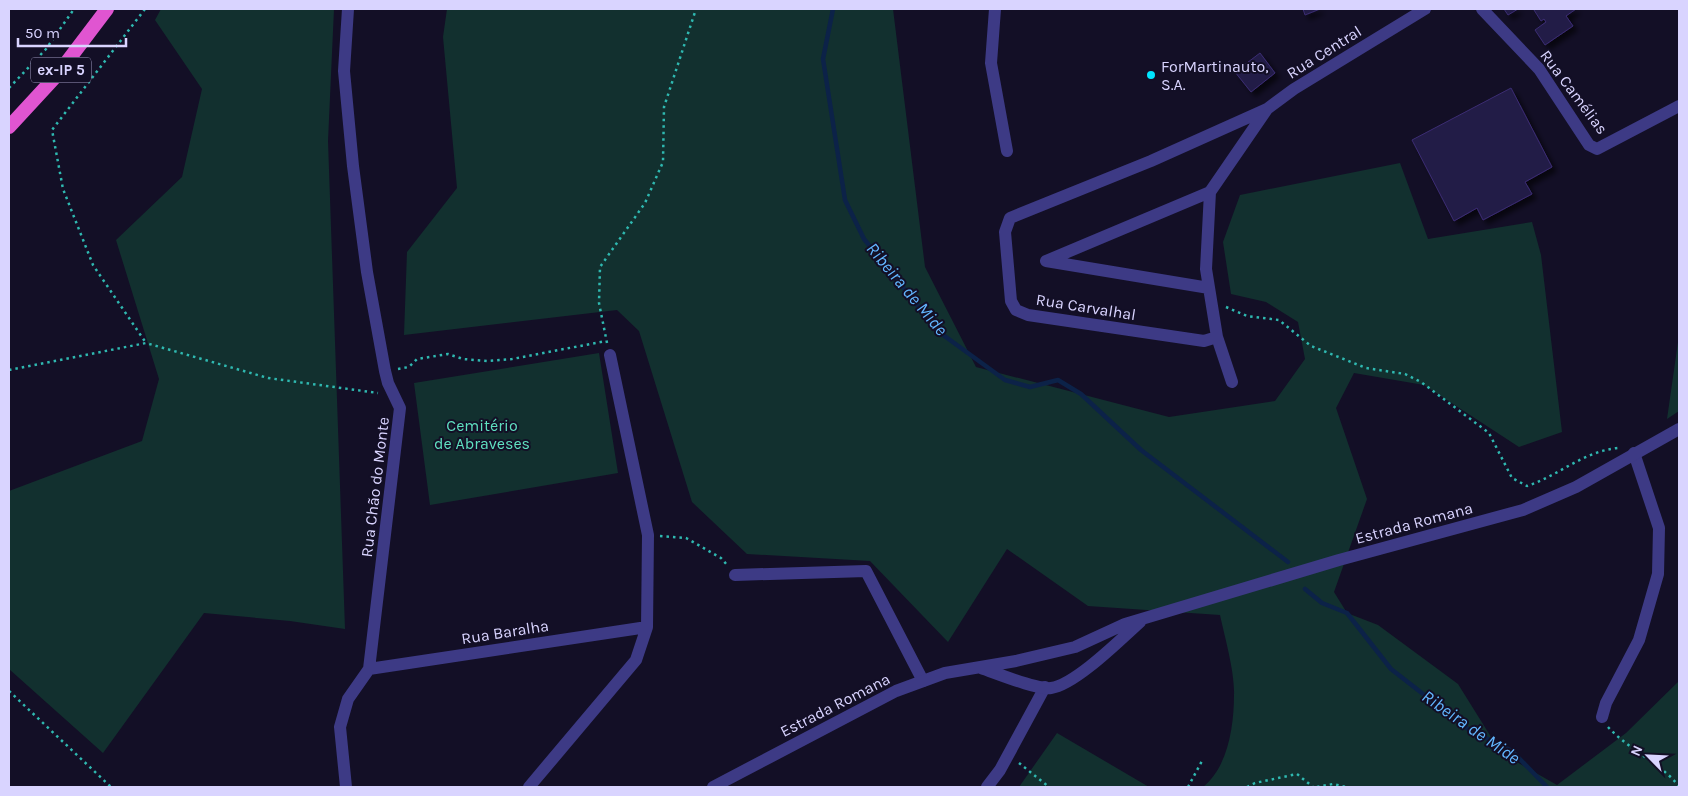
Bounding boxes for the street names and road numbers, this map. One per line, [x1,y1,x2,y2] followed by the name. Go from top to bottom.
[1283,21,1365,83] street label: Rua Central
[1536,46,1612,138] street label: Rua Camélias
[31,58,91,82] road number: ex-IP 5
[1035,290,1137,324] street label: Rua Carvalhal
[357,416,393,558] street label: Rua Chão do Monte
[1353,498,1475,548] street label: Estrada Romana
[460,616,550,648] street label: Rua Baralha
[777,669,893,741] street label: Estrada Romana

